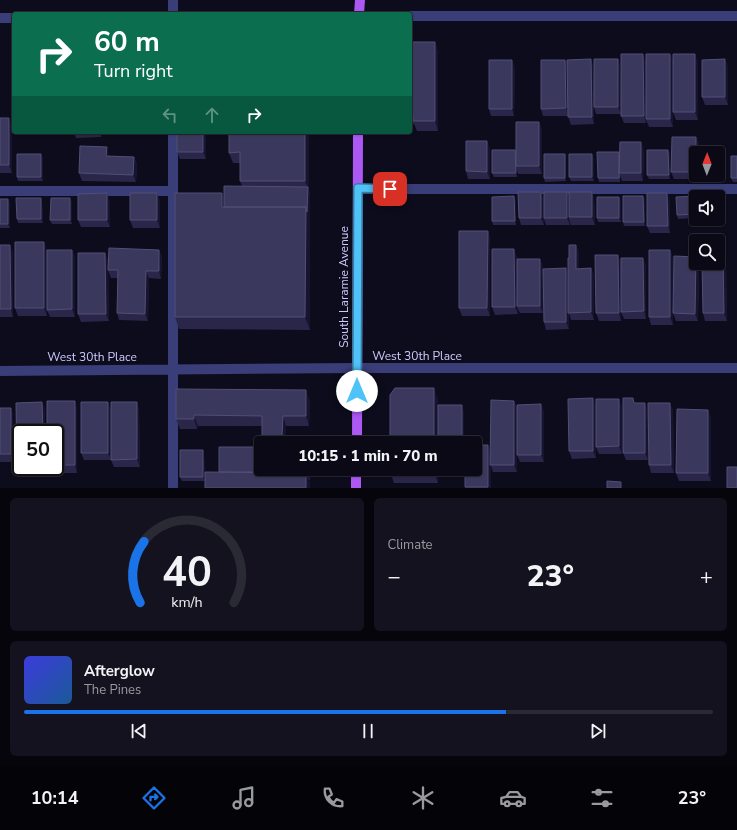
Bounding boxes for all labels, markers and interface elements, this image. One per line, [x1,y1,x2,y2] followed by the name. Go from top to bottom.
[94,23,160,61] text: 60 m
[28,28,80,80] icon: right
[94,59,173,83] text: Turn right
[159,104,181,126] icon: left
[201,104,223,126] icon: ahead
[243,104,265,126] icon: right
[689,146,725,182] north arrow
[689,146,725,270] map controls
[373,172,407,206] pin
[379,178,401,200] icon: arrive
[689,190,725,226] button: sound
[336,226,352,348] street label: South Laramie Avenue
[689,234,725,270] button: search
[372,348,462,364] street label: West 30th Place
[47,349,137,365] street label: West 30th Place
[336,370,378,412] position arrow
[12,424,64,476] speed limit sign: 50
[298,446,438,466] text: 10:15 · 1 min · 70 m
[388,536,433,554] text: Climate
[162,543,212,600] text: 40
[526,556,574,597] text: 23°
[388,562,401,592] text: −
[700,562,713,592] text: +
[171,592,202,611] text: km/h
[84,661,155,681] text: Afterglow
[84,681,141,699] text: The Pines
[128,720,150,742] icon: previous
[357,720,379,742] icon: pause
[587,720,609,742] icon: next
[140,784,168,812] icon: directions
[230,784,258,812] icon: music
[319,784,347,812] icon: phone
[409,784,437,812] icon: climate
[499,784,527,812] icon: car
[588,784,616,812] icon: filters
[31,786,78,810] text: 10:14
[678,786,706,810] text: 23°

